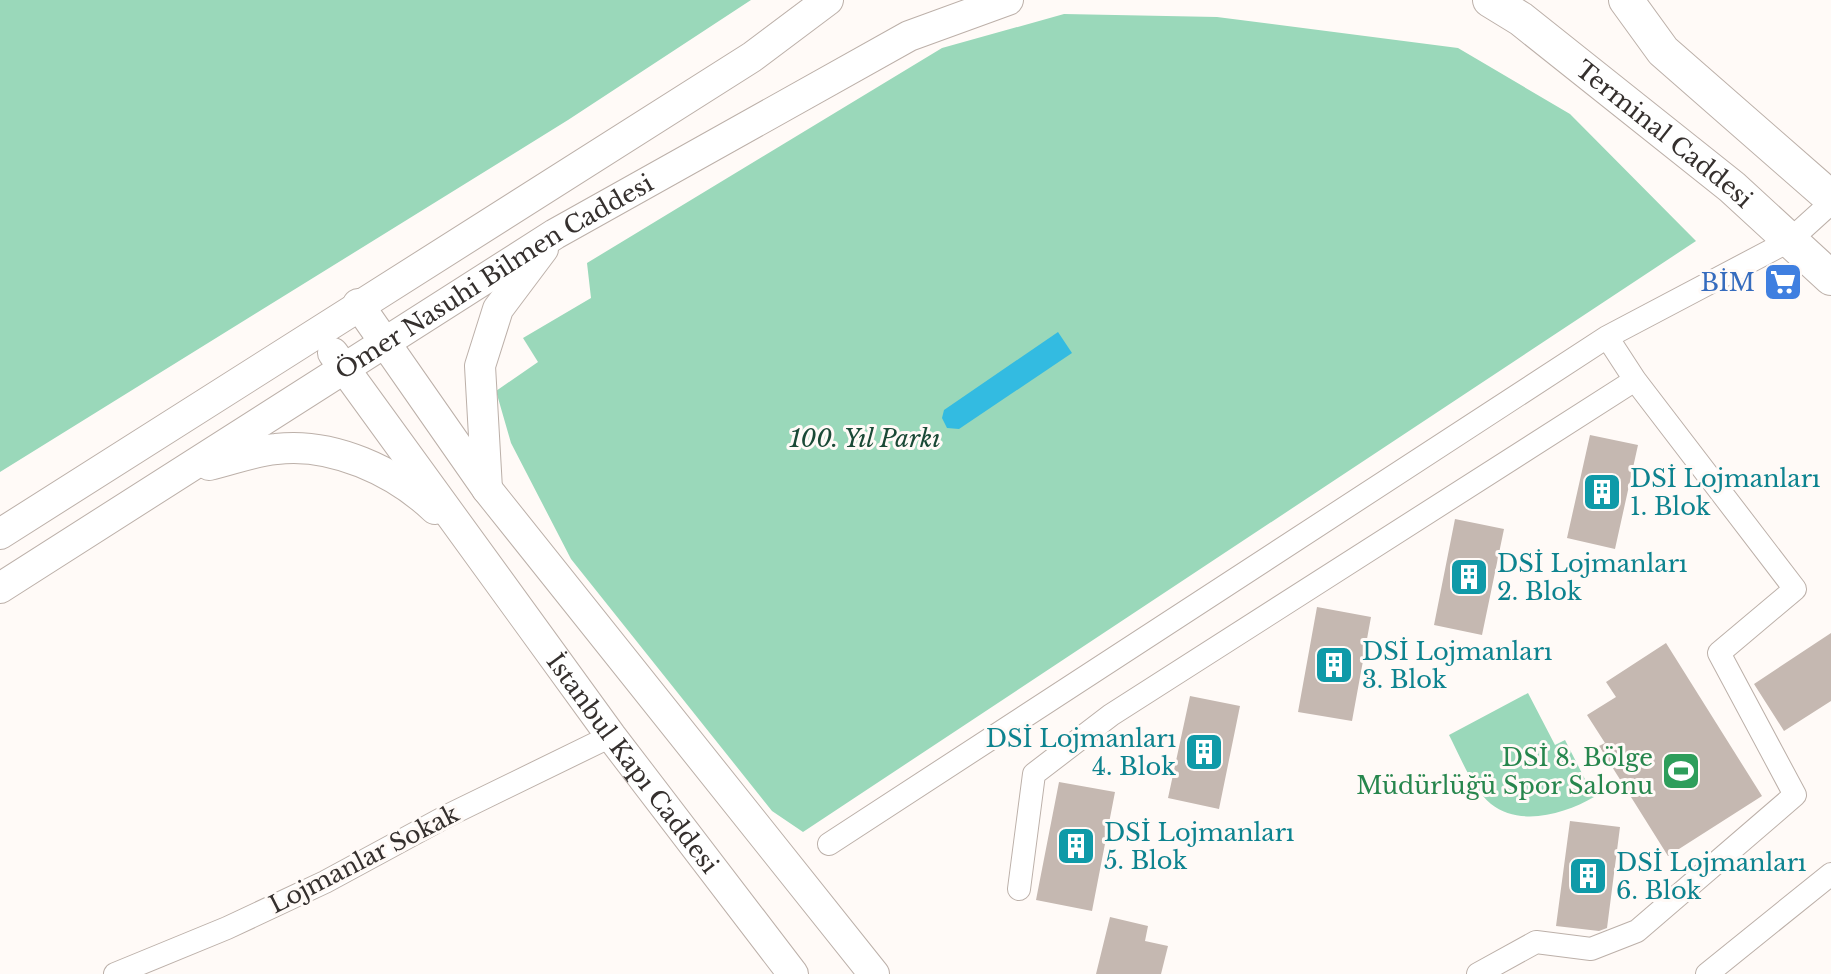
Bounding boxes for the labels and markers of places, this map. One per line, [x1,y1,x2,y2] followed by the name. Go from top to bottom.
[1762,261,1804,303] supermarket icon: BİM
[1701,268,1755,297] place label: BİM
[1630,464,1820,521] place label: DSİ Lojmanları 1. Blok
[1581,471,1623,513] building icon: DSİ Lojmanları 1. Blok
[1497,549,1687,606] place label: DSİ Lojmanları 2. Blok
[1448,556,1490,598] building icon: DSİ Lojmanları 2. Blok
[1362,637,1552,694] place label: DSİ Lojmanları 3. Blok
[1313,644,1355,686] building icon: DSİ Lojmanları 3. Blok
[986,724,1176,781] place label: DSİ Lojmanları 4. Blok
[1183,731,1225,773] building icon: DSİ Lojmanları 4. Blok
[1356,743,1653,800] place label: DSİ 8. Bölge Müdürlüğü Spor Salonu
[1660,750,1702,792] sports icon: DSİ 8. Bölge Müdürlüğü Spor Salonu
[1104,818,1294,875] place label: DSİ Lojmanları 5. Blok
[1055,825,1097,867] building icon: DSİ Lojmanları 5. Blok
[1616,848,1806,905] place label: DSİ Lojmanları 6. Blok
[1567,855,1609,897] building icon: DSİ Lojmanları 6. Blok

